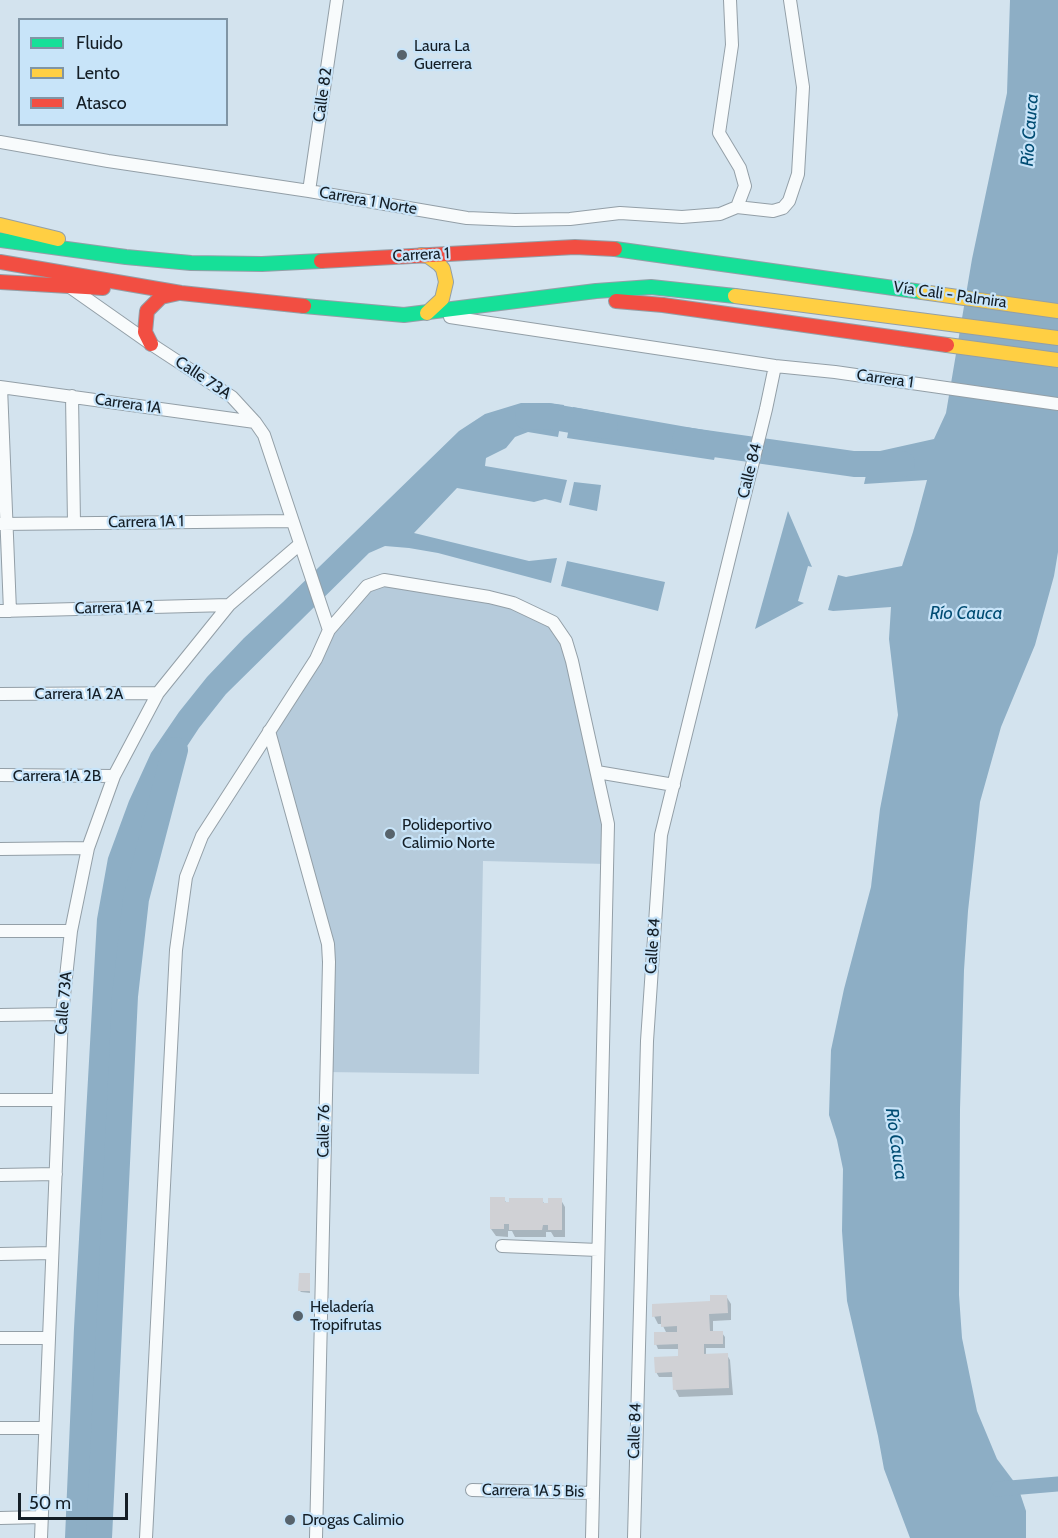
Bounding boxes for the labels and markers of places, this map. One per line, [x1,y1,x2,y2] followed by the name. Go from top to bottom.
[414,36,472,74] place label: Laura La Guerrera
[395,48,409,62] marker: Laura La Guerrera
[402,815,495,853] place label: Polideportivo Calimio Norte
[383,827,397,841] marker: Polideportivo Calimio Norte
[310,1297,382,1335] place label: Heladería Tropifrutas
[291,1309,305,1323] marker: Heladería Tropifrutas
[302,1510,404,1530] place label: Drogas Calimio
[283,1513,297,1527] marker: Drogas Calimio

